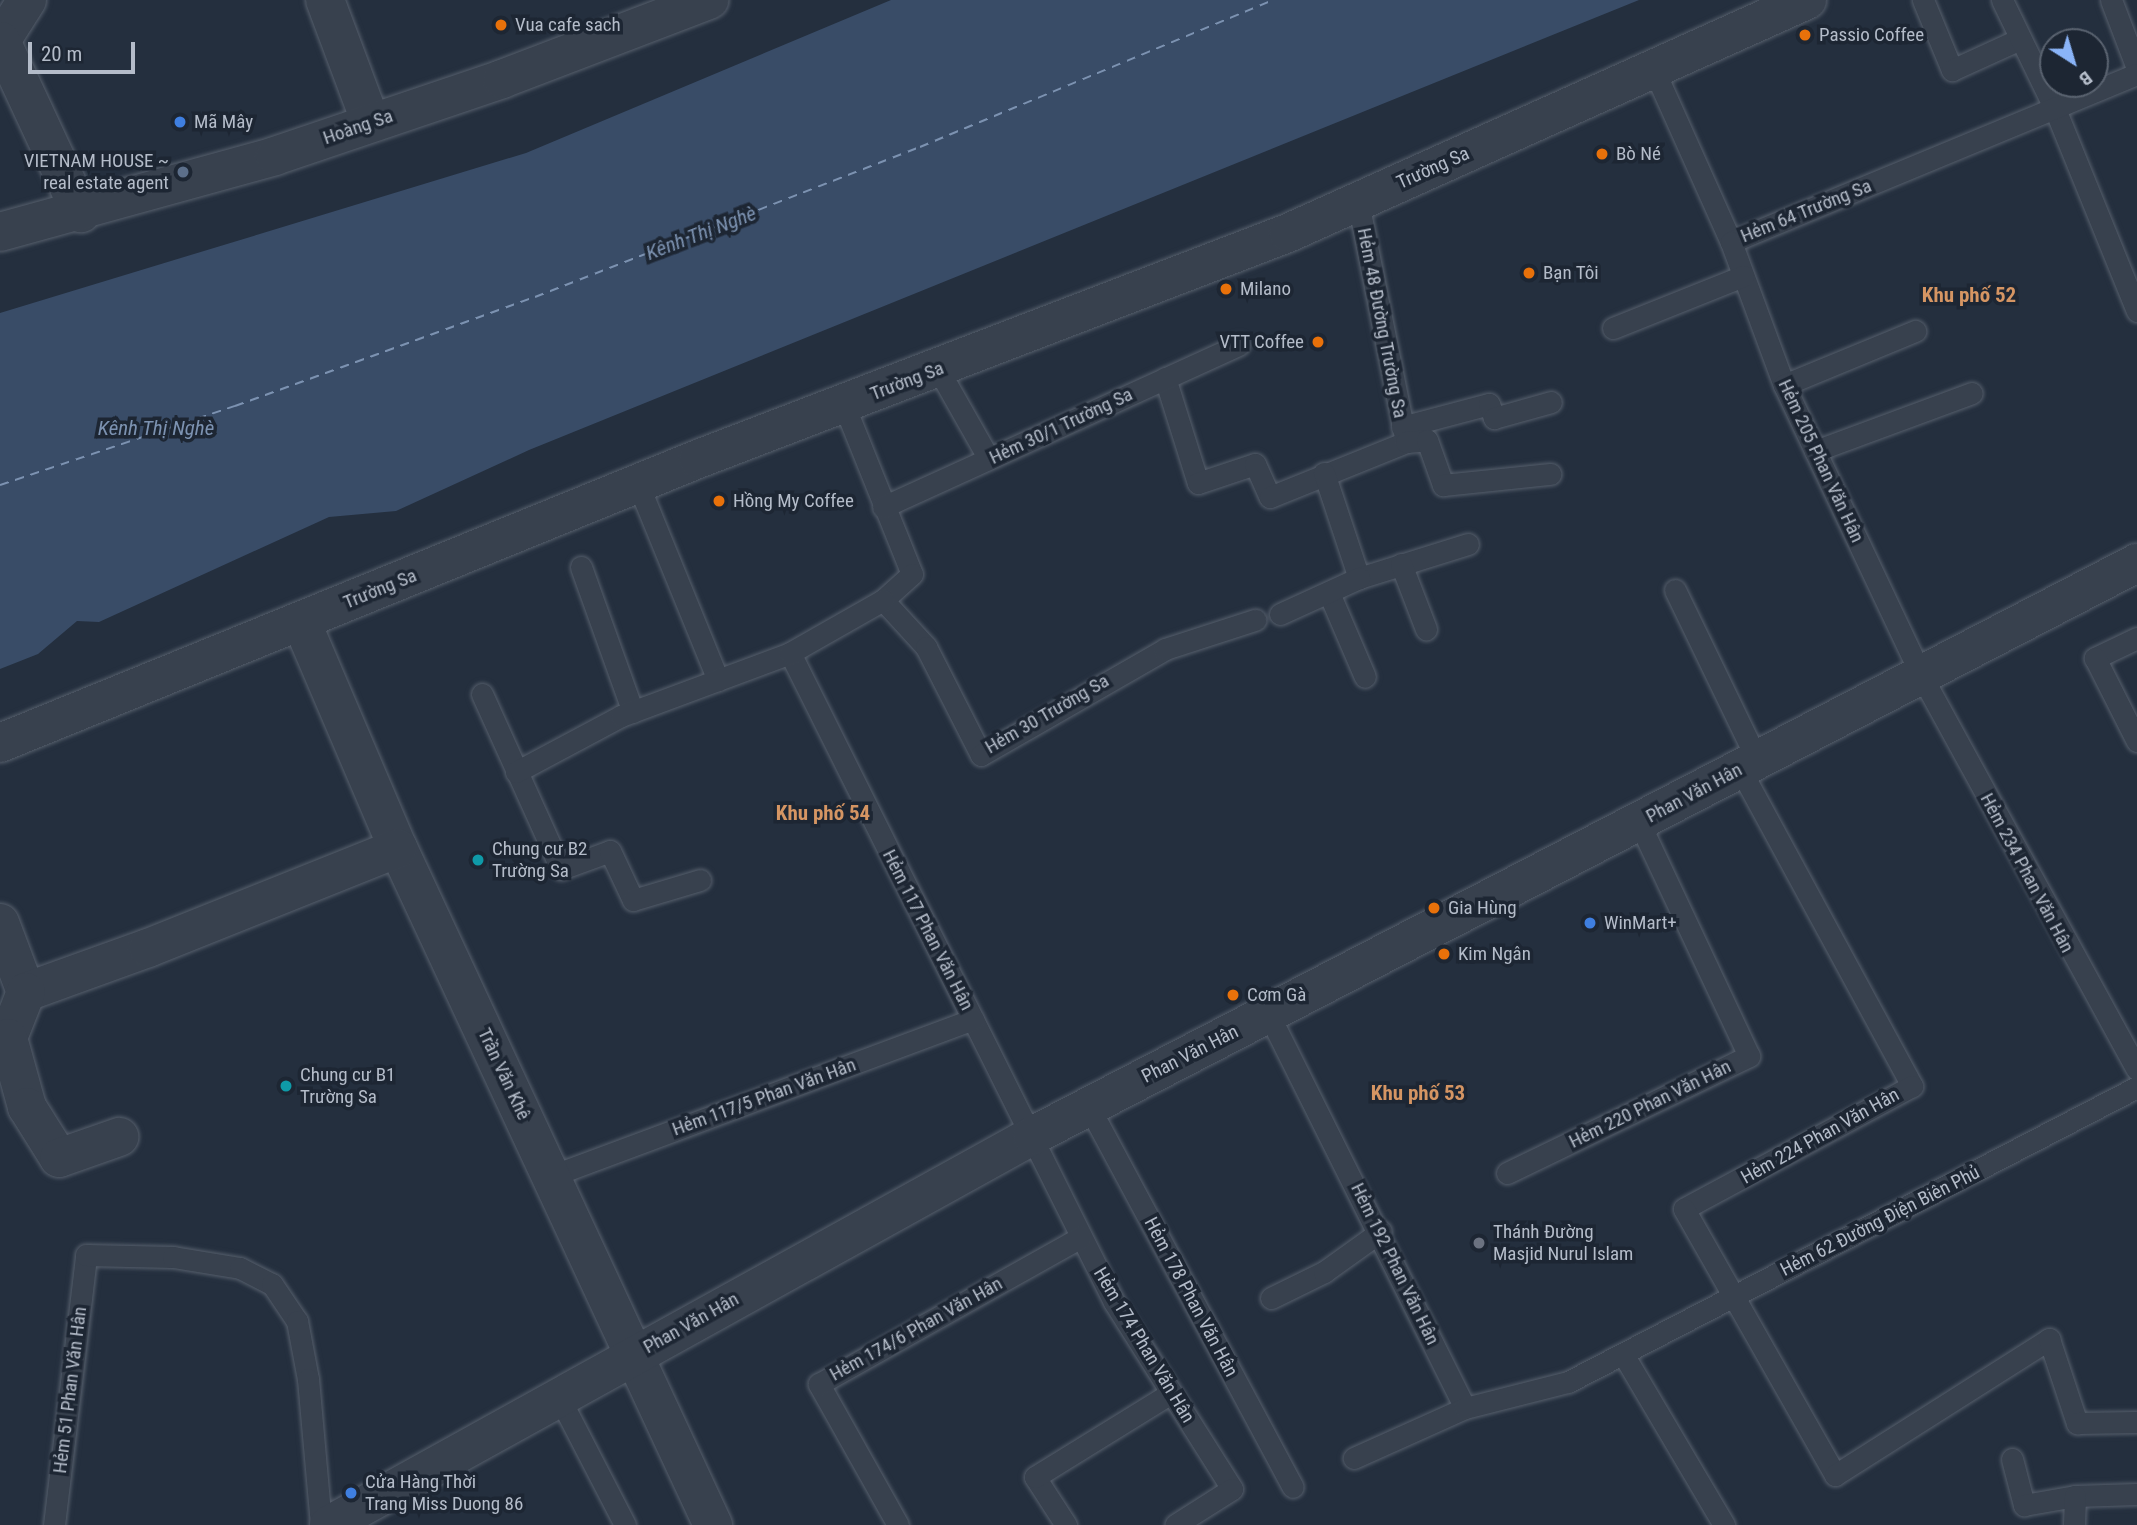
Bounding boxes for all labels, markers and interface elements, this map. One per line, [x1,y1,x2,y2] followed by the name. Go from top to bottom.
[515,14,621,36] place label: Vua cafe sach
[493,17,509,33] marker: Vua cafe sach
[1819,24,1924,46] place label: Passio Coffee
[1797,27,1813,43] marker: Passio Coffee
[32,28,138,72] scale bar
[2039,28,2109,98] north arrow
[41,42,82,66] text: 20 m
[2075,66,2097,91] text: B
[320,104,396,150] street label: Hoàng Sa
[194,111,253,133] place label: Mã Mây
[172,114,188,130] marker: Mã Mây
[1393,142,1473,194] street label: Trường Sa
[1616,143,1661,165] place label: Bò Né
[1594,146,1610,162] marker: Bò Né
[24,150,169,194] place label: VIETNAM HOUSE ~ real estate agent
[175,164,191,180] marker: VIETNAM HOUSE ~ real estate agent
[1737,174,1875,248] street label: Hẻm 64 Trường Sa
[642,200,760,266] water label: Kênh Thị Nghè
[1352,226,1412,420] street label: Hẻm 48 Đường Trường Sa
[1543,262,1599,284] place label: Bạn Tôi
[1521,265,1537,281] marker: Bạn Tôi
[1240,278,1291,300] place label: Milano
[1218,281,1234,297] marker: Milano
[1922,282,2016,308] district label: Khu phố 52
[1219,331,1304,353] place label: VTT Coffee
[1310,334,1326,350] marker: VTT Coffee
[867,357,947,405] street label: Trường Sa
[1773,376,1869,546] street label: Hẻm 205 Phan Văn Hân
[986,383,1136,469] street label: Hẻm 30/1 Trường Sa
[98,415,214,441] water label: Kênh Thị Nghè
[733,490,854,512] place label: Hồng My Coffee
[711,493,727,509] marker: Hồng My Coffee
[340,564,420,614] street label: Trường Sa
[981,669,1113,759] street label: Hẻm 30 Trường Sa
[1642,758,1746,828] street label: Phan Văn Hân
[1975,789,2079,957] street label: Hẻm 234 Phan Văn Hân
[776,800,870,826] district label: Khu phố 54
[492,838,587,882] place label: Chung cư B2 Trường Sa
[878,846,978,1014] street label: Hẻm 117 Phan Văn Hân
[470,852,486,868] marker: Chung cư B2 Trường Sa
[1448,897,1517,919] place label: Gia Hùng
[1426,900,1442,916] marker: Gia Hùng
[1604,912,1677,934] place label: WinMart+
[1582,915,1598,931] marker: WinMart+
[1458,943,1531,965] place label: Kim Ngân
[1436,946,1452,962] marker: Kim Ngân
[1247,984,1306,1006] place label: Cơm Gà
[1225,987,1241,1003] marker: Cơm Gà
[1138,1020,1242,1088] street label: Phan Văn Hân
[473,1024,535,1124] street label: Trần Văn Khê
[669,1053,859,1141] street label: Hẻm 117/5 Phan Văn Hân
[1565,1055,1735,1153] street label: Hẻm 220 Phan Văn Hân
[300,1064,395,1108] place label: Chung cư B1 Trường Sa
[278,1078,294,1094] marker: Chung cư B1 Trường Sa
[1371,1080,1465,1106] district label: Khu phố 53
[1737,1083,1903,1189] street label: Hẻm 224 Phan Văn Hân
[1777,1161,1983,1281] street label: Hẻm 62 Đường Điện Biên Phủ
[1346,1179,1444,1349] street label: Hẻm 192 Phan Văn Hân
[1139,1213,1243,1381] street label: Hẻm 178 Phan Văn Hân
[1493,1221,1633,1265] place label: Thánh Đường Masjid Nurul Islam
[1471,1235,1487,1251] marker: Thánh Đường Masjid Nurul Islam
[1089,1263,1199,1427] street label: Hẻm 174 Phan Văn Hân
[826,1272,1006,1386] street label: Hẻm 174/6 Phan Văn Hân
[639,1287,743,1359] street label: Phan Văn Hân
[48,1305,92,1475] street label: Hẻm 51 Phan Văn Hân
[365,1471,523,1515] place label: Cửa Hàng Thời Trang Miss Duong 86
[343,1485,359,1501] marker: Cửa Hàng Thời Trang Miss Duong 86

